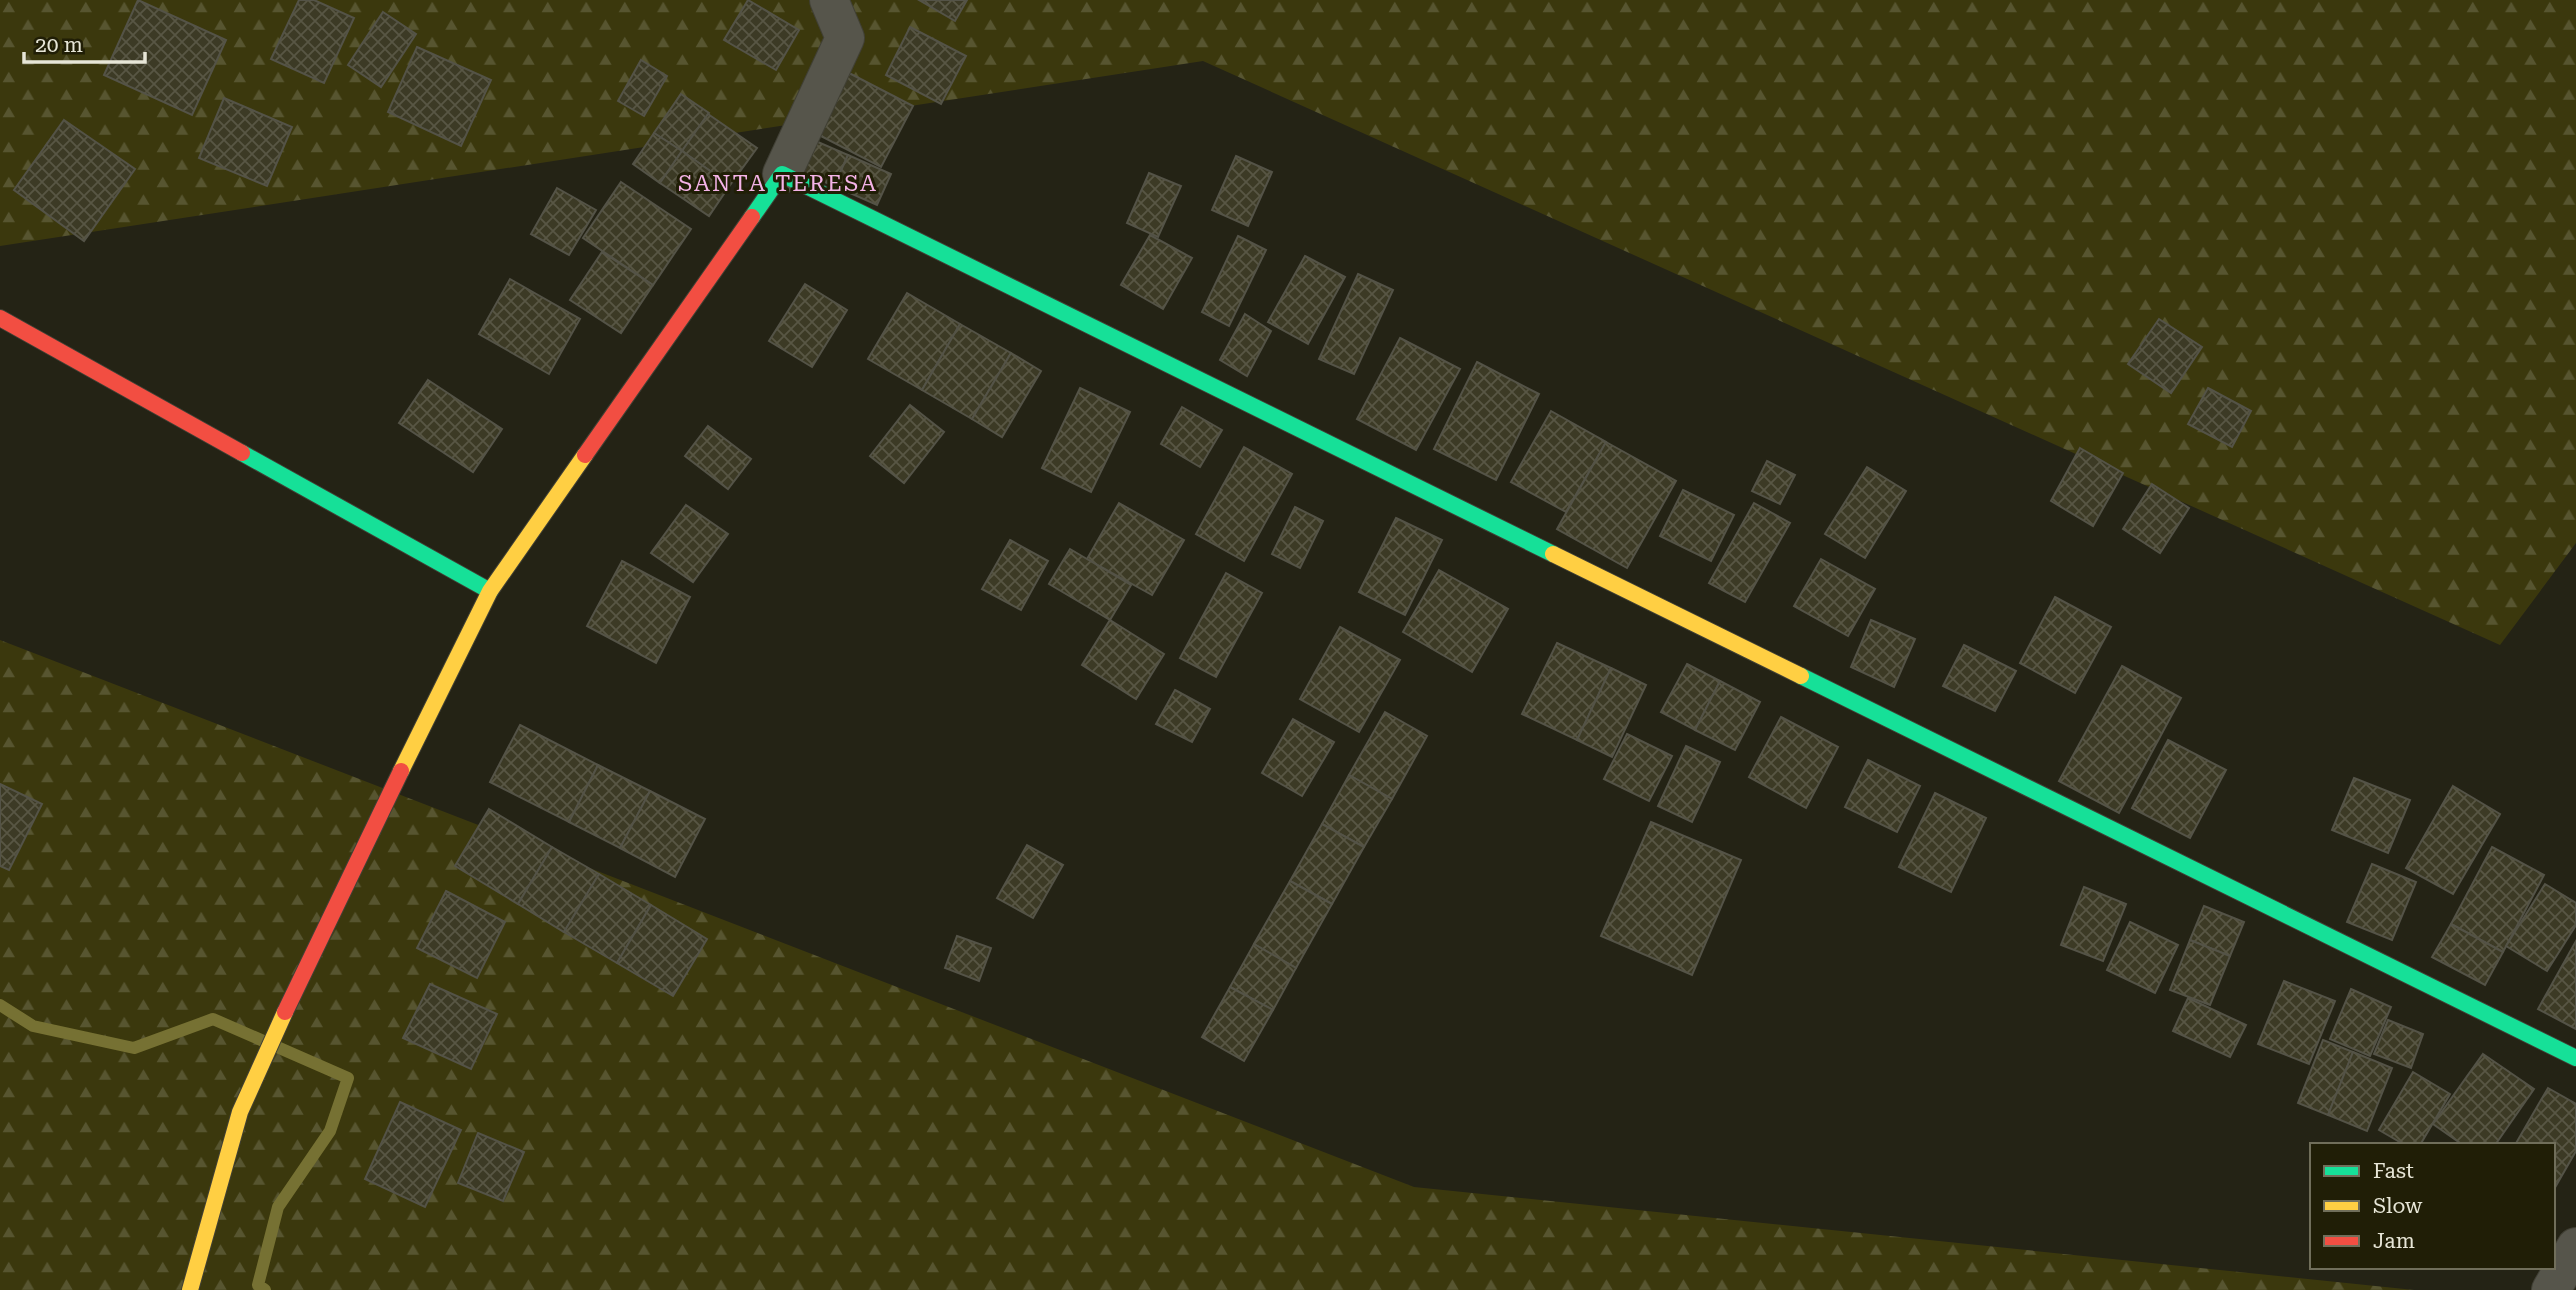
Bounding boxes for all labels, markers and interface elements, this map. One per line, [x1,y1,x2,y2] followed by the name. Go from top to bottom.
[24,21,145,65] scale bar
[35,33,83,57] text: 20 m
[678,170,878,197] district label: SANTA TERESA
[2310,1143,2555,1269] legend
[2373,1159,2414,1183] text: Fast
[2373,1194,2423,1218] text: Slow
[2373,1229,2415,1253] text: Jam

